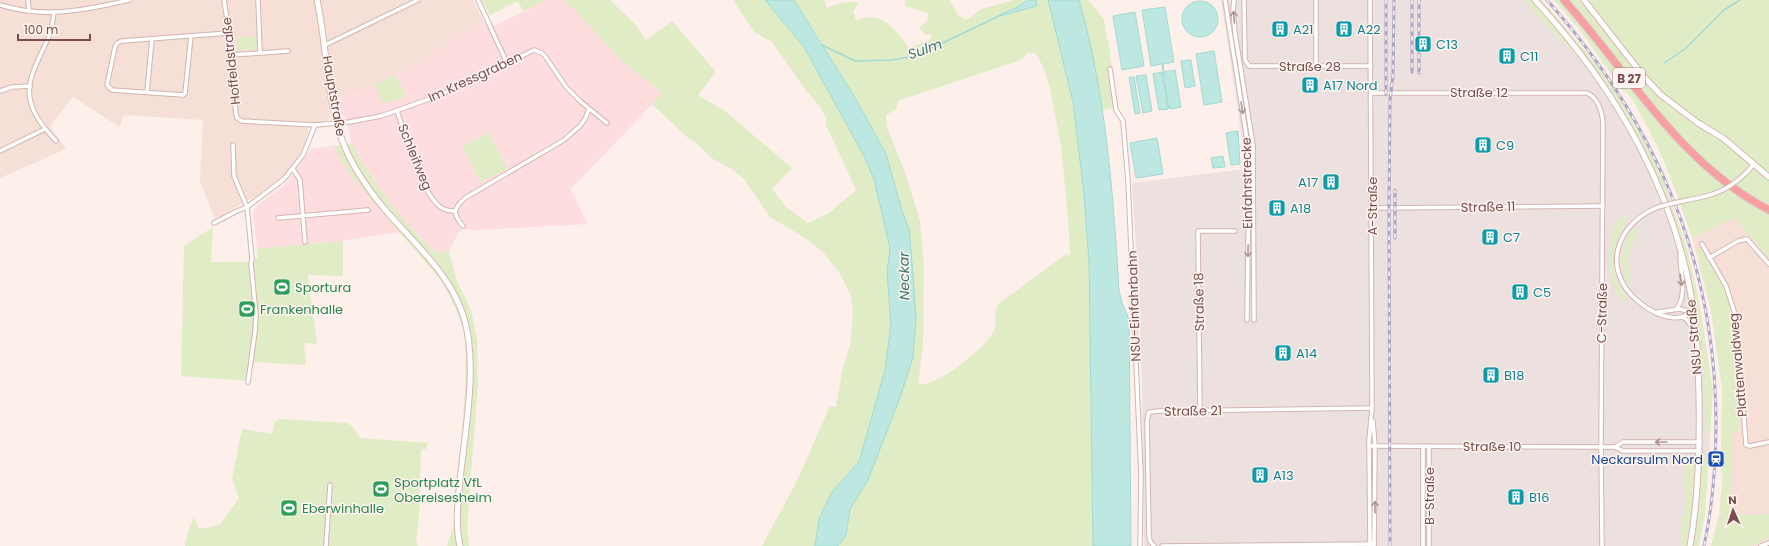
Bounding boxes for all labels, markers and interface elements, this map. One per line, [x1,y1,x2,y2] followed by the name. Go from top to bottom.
[1230,11,1237,24] one-way arrow
[18,16,90,42] scale bar
[217,16,245,106] street label: Hoffeldstraße
[1270,19,1290,39] building icon: A21
[1334,19,1354,39] building icon: A22
[1293,20,1313,39] place label: A21
[1357,20,1381,39] place label: A22
[24,21,58,38] text: 100 m
[905,34,945,64] water label: Sulm
[1413,34,1433,54] building icon: C13
[1436,35,1458,54] place label: C13
[1497,46,1517,66] building icon: C11
[425,47,525,107] street label: Im Kressgraben
[1520,47,1538,66] place label: C11
[318,54,350,138] street label: Hauptstraße
[1279,57,1341,76] street label: Straße 28
[1613,68,1645,88] road number: B 27
[1300,75,1320,95] building icon: A17 Nord
[1323,76,1378,95] place label: A17 Nord
[1450,83,1508,102] street label: Straße 12
[1238,101,1246,114] one-way arrow
[393,121,437,193] street label: Schleifweg
[1473,135,1493,155] building icon: C9
[1496,136,1514,155] place label: C9
[1237,137,1257,229] street label: Einfahrstrecke
[1321,172,1341,192] building icon: A17
[1298,173,1318,192] place label: A17
[1363,177,1382,235] street label: A-Straße
[1460,197,1516,217] street label: Straße 11
[1267,198,1287,218] building icon: A18
[1290,199,1311,218] place label: A18
[1480,227,1500,247] building icon: C7
[1503,228,1520,247] place label: C7
[1244,244,1252,257] one-way arrow
[1123,250,1145,362] street label: NSU-Einfahrbahn
[894,251,914,301] water label: Neckar
[1189,272,1209,332] street label: Straße 18
[1678,273,1685,286] one-way arrow
[272,277,292,297] sports icon: Sportura
[295,278,351,297] place label: Sportura
[1510,282,1530,302] building icon: C5
[1533,283,1551,302] place label: C5
[1592,283,1612,343] street label: C-Straße
[237,299,257,319] sports icon: Frankenhalle
[1681,299,1707,375] street label: NSU-Straße
[260,300,343,319] place label: Frankenhalle
[1724,312,1752,418] street label: Plattenwaldweg
[1273,343,1293,363] building icon: A14
[1296,344,1317,363] place label: A14
[1481,365,1501,385] building icon: B18
[1504,366,1524,385] place label: B18
[1164,401,1222,421] street label: Straße 21
[1463,437,1521,456] street label: Straße 10
[1655,438,1668,446] one-way arrow
[1706,449,1726,469] station icon: Neckarsulm Nord
[1591,450,1703,469] place label: Neckarsulm Nord
[1250,465,1270,485] building icon: A13
[1273,466,1294,485] place label: A13
[1420,467,1439,525] street label: B-Straße
[394,473,492,507] place label: Sportplatz VfL Obereisesheim
[371,479,391,499] sports icon: Sportplatz VfL Obereisesheim
[1506,487,1526,507] building icon: B16
[1529,488,1549,507] place label: B16
[1713,490,1753,530] north arrow
[1728,492,1737,508] text: N
[279,498,299,518] sports icon: Eberwinhalle
[302,499,384,518] place label: Eberwinhalle
[1371,501,1379,514] one-way arrow

